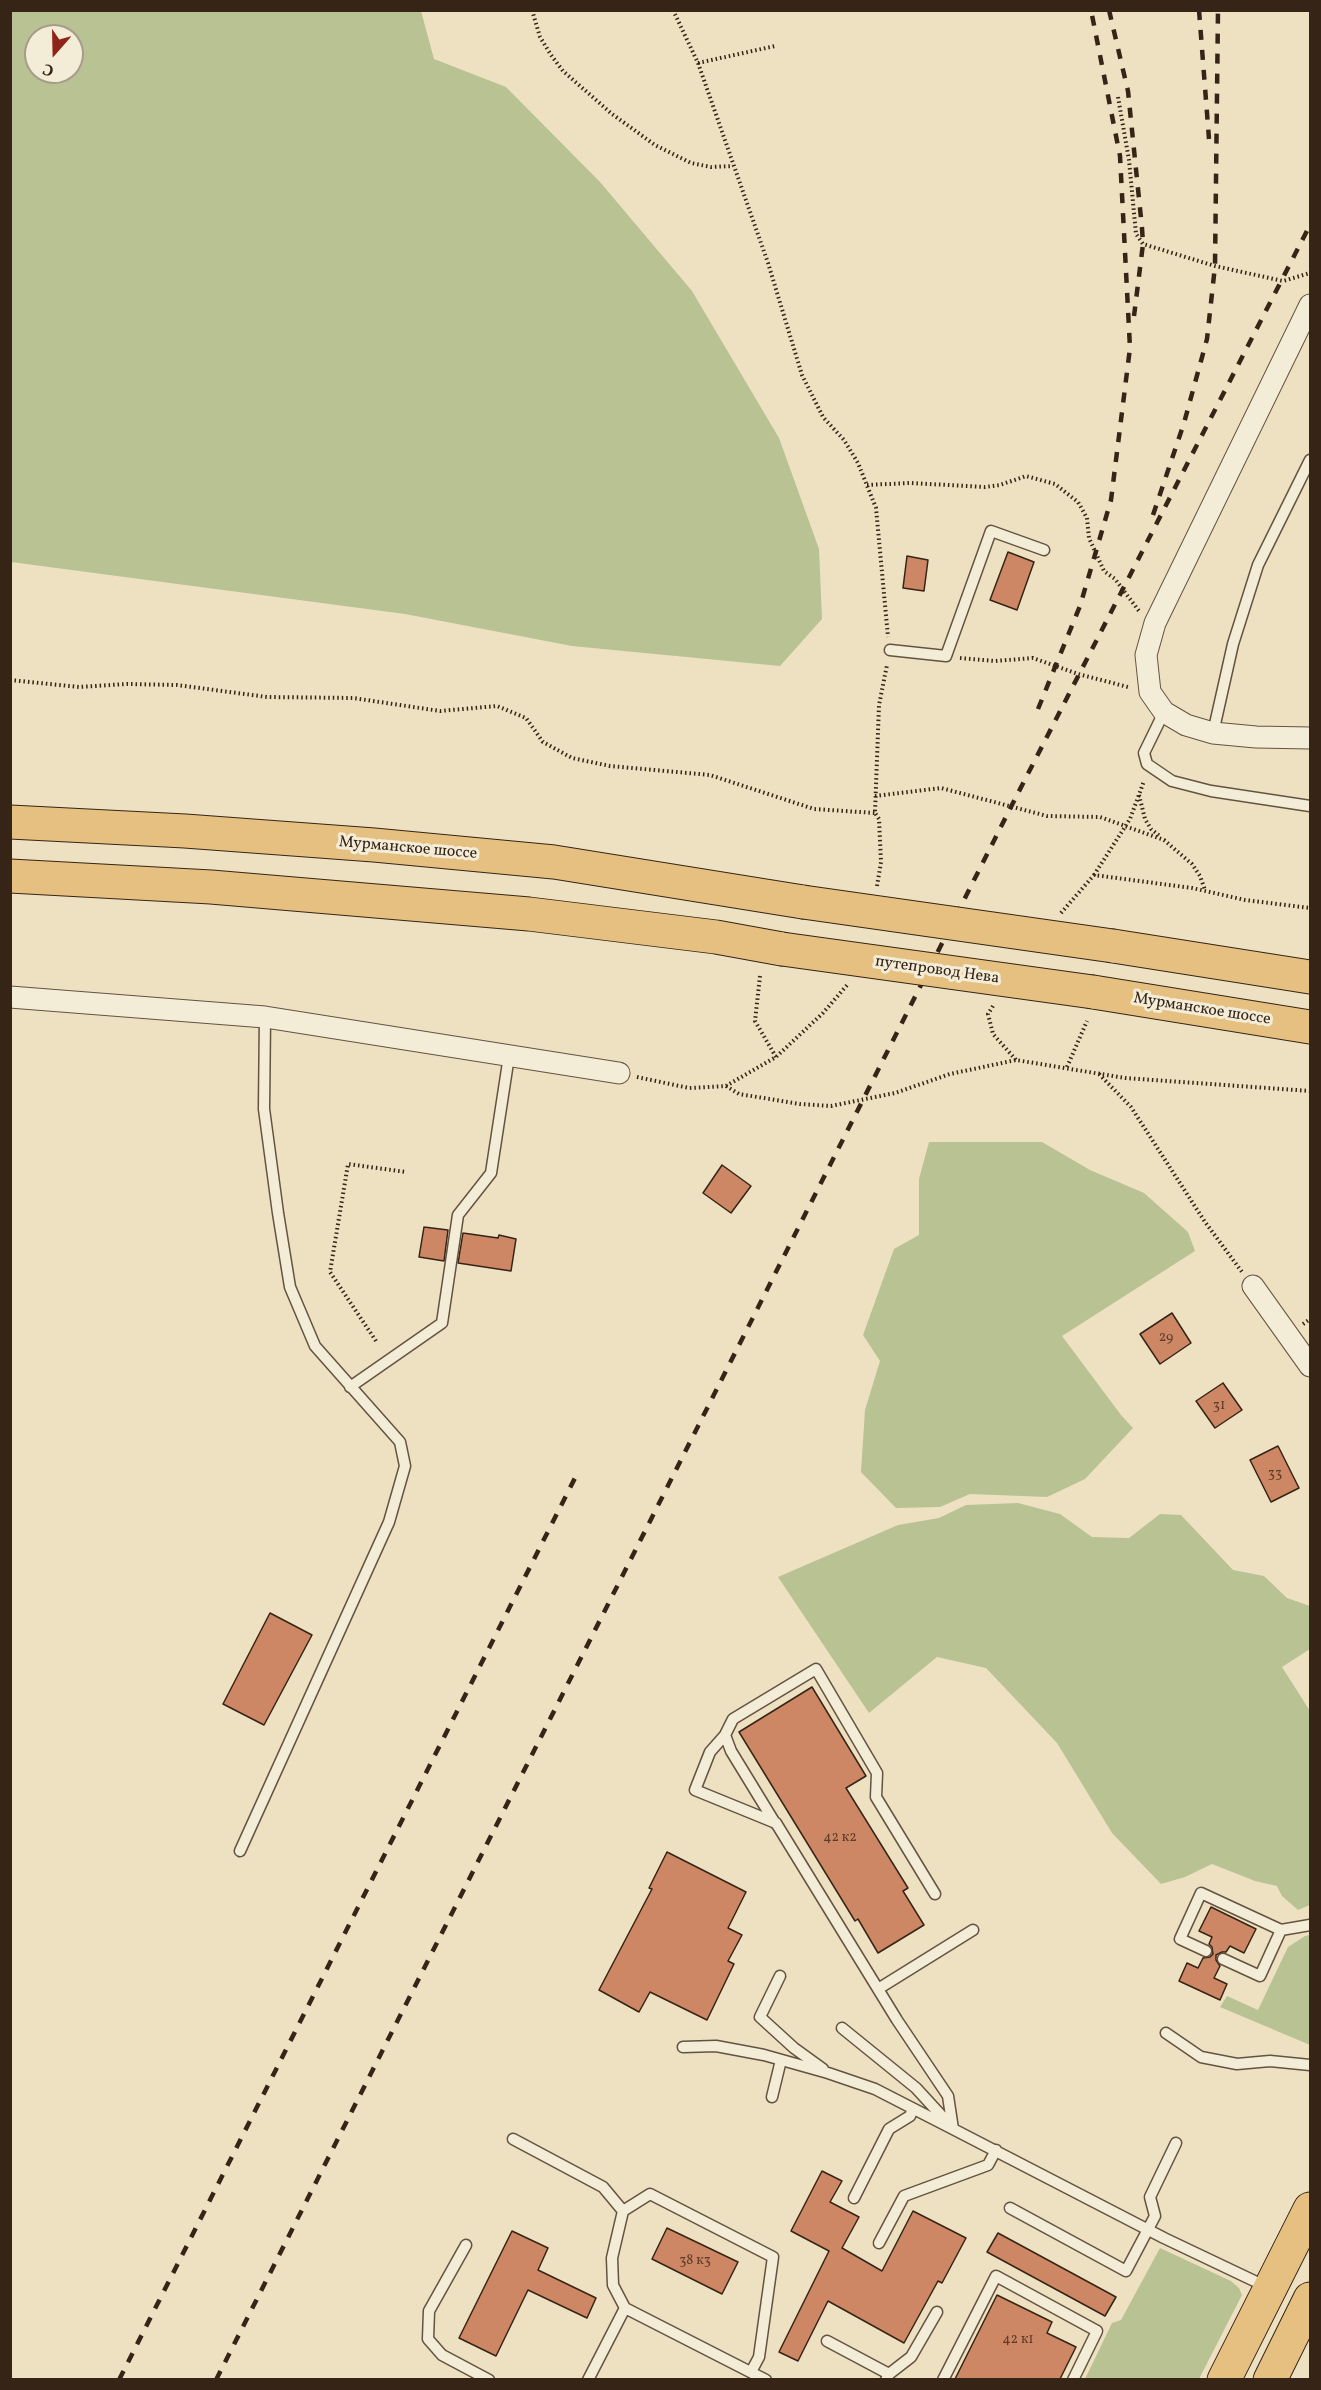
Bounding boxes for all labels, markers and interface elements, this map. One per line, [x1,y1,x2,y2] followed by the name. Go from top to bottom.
[24,24,84,84] north arrow
[40,57,57,81] text: С
[338,833,478,865] street label: Мурманское шоссе
[874,953,1000,989] street label: путепровод Нева
[1132,990,1272,1030] street label: Мурманское шоссе
[1159,1330,1173,1346] house number: 29
[1213,1398,1225,1414] house number: 31
[1268,1466,1282,1482] house number: 33
[823,1830,857,1846] house number: 42 к2
[679,2253,711,2269] house number: 38 к3
[1002,2332,1034,2348] house number: 42 к1

